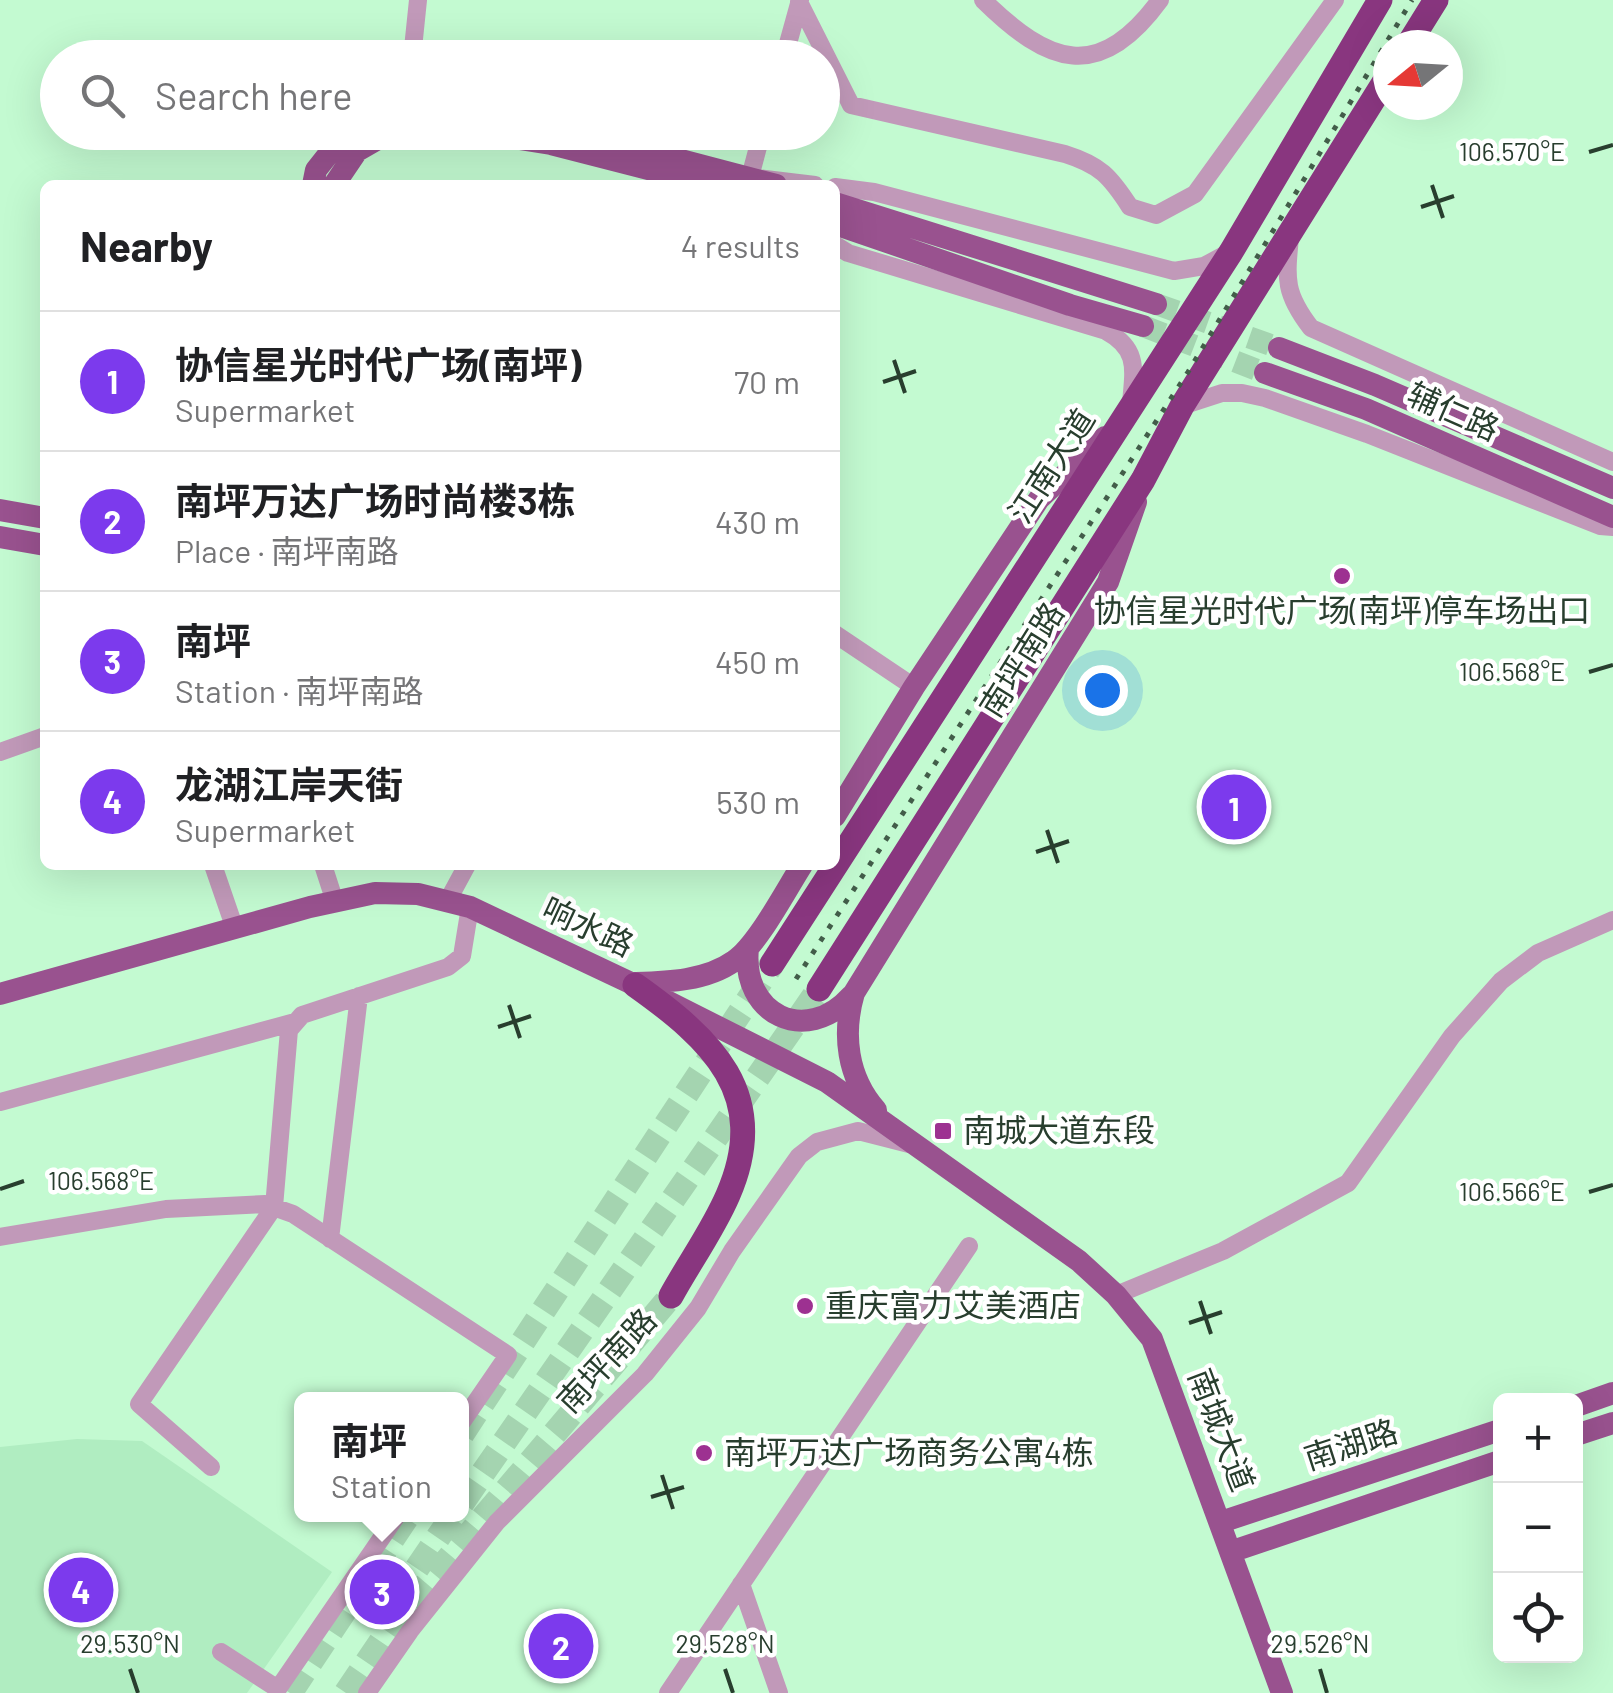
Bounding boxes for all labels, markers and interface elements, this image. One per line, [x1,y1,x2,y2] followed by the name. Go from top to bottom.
[1373,30,1463,120] north arrow
[40,40,840,150] search box
[75,68,130,123] icon: search
[155,72,353,118] text: Search here
[1459,136,1565,166] text: 106.570°E
[80,220,213,270] text: Nearby
[681,226,800,264] text: 4 results
[175,341,581,387] text: 协信星光时代广场(南坪)
[107,362,118,400] text: 1
[734,362,800,400] text: 70 m
[1402,373,1505,447] street label: 辅仁路
[175,390,355,428] text: Supermarket
[1000,401,1101,529] street label: 江南大道
[175,477,576,523] text: 南坪万达广场时尚楼3栋
[104,502,121,540] text: 2
[715,502,800,540] text: 430 m
[175,531,399,569] text: Place · 南坪南路
[1331,565,1353,587] marker: 协信星光时代广场(南坪)停车场出口
[1094,590,1590,628] place label: 协信星光时代广场(南坪)停车场出口
[970,595,1070,723] street label: 南坪南路
[175,617,251,663] text: 南坪
[104,642,121,680] text: 3
[715,642,800,680] text: 450 m
[1459,656,1565,686] text: 106.568°E
[1077,665,1128,716] your location
[175,671,424,709] text: Station · 南坪南路
[175,761,403,807] text: 龙湖江岸天街
[1202,770,1266,844] pin: 1
[103,782,122,820] text: 4
[716,782,800,820] text: 530 m
[175,810,355,848] text: Supermarket
[537,888,640,963] street label: 响水路
[963,1110,1155,1148] place label: 南城大道东段
[932,1120,954,1142] marker: 南城大道东段
[48,1165,154,1195] text: 106.568°E
[1459,1176,1565,1206] text: 106.566°E
[825,1285,1081,1323] place label: 重庆富力艾美酒店
[794,1295,816,1317] marker: 重庆富力艾美酒店
[548,1300,663,1419] street label: 南坪南路
[1182,1363,1264,1496] street label: 南城大道
[294,1392,469,1522] popup
[1493,1393,1583,1663] map controls
[1493,1393,1583,1483] button: +
[1299,1410,1402,1476] street label: 南湖路
[331,1417,407,1463] text: 南坪
[724,1432,1094,1470] place label: 南坪万达广场商务公寓4栋
[693,1442,715,1464] marker: 南坪万达广场商务公寓4栋
[331,1466,432,1504] text: Station
[1493,1483,1583,1573] button: −
[48,1552,114,1628] pin: 4
[350,1554,414,1630] pin: 3
[1493,1573,1583,1663] button: locate
[528,1608,594,1684] pin: 2
[80,1628,180,1658] text: 29.530°N
[675,1628,775,1658] text: 29.528°N
[1271,1628,1369,1658] text: 29.526°N

